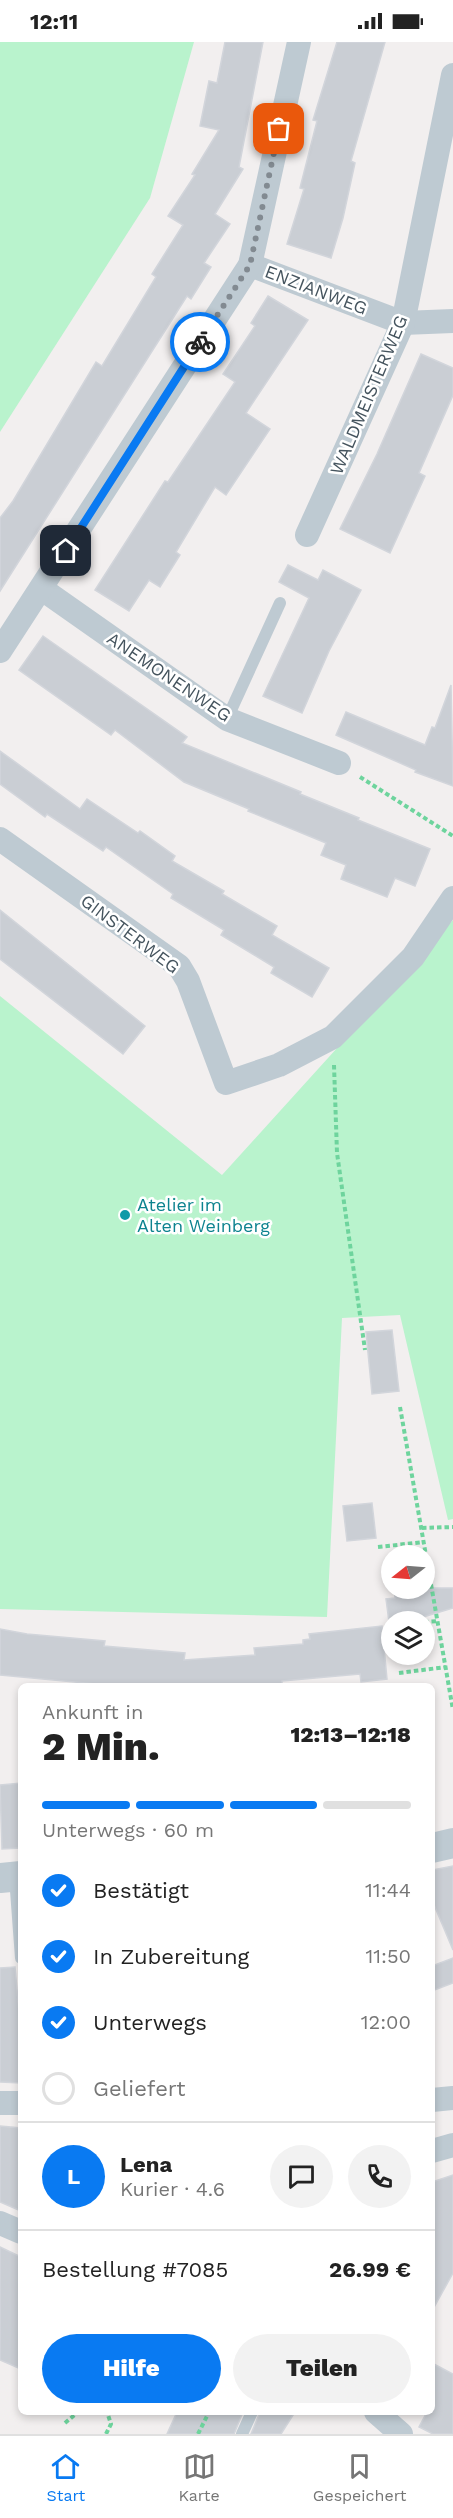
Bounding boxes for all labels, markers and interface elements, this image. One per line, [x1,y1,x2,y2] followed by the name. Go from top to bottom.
[30,9,78,34] text: 12:11
[253,103,304,154] pin
[262,112,295,145] icon: bag
[262,260,370,319] street label: ENZIANWEG
[170,312,230,372] courier
[325,312,412,478] street label: WALDMEISTERWEG
[184,326,217,359] icon: bike
[40,525,91,576] pin
[49,534,82,567] icon: home
[103,627,235,726] street label: ANEMONENWEG
[77,890,184,978] street label: GINSTERWEG
[137,1194,270,1236] place label: Atelier im Alten Weinberg
[118,1208,132,1222] marker: Atelier im Alten Weinberg
[381,1545,435,1599] north arrow
[381,1545,435,1665] map controls
[381,1611,435,1665] button: layers
[42,1700,143,1724] text: Ankunft in
[290,1722,411,1747] text: 12:13–12:18
[42,1724,160,1769] text: 2 Min.
[42,1818,214,1842] text: Unterwegs · 60 m
[42,1874,75,1907] icon: check
[93,1878,189,1903] text: Bestätigt
[365,1878,411,1902] text: 11:44
[42,1940,75,1973] icon: check
[93,1944,249,1969] text: In Zubereitung
[365,1944,411,1968] text: 11:50
[42,2006,75,2039] icon: check
[93,2010,207,2035] text: Unterwegs
[361,2010,411,2034] text: 12:00
[93,2076,185,2101] text: Geliefert
[270,2145,333,2208] button: chat
[348,2145,411,2208] button: phone
[120,2152,172,2177] text: Lena
[67,2164,80,2189] text: L
[120,2177,225,2201] text: Kurier · 4.6
[42,2257,228,2282] text: Bestellung #7085
[329,2257,411,2282] text: 26.99 €
[42,2334,221,2403] button: Hilfe
[233,2334,411,2403] button: Teilen
[47,2450,85,2505] tab: Start
[178,2450,220,2505] tab: Karte
[313,2450,406,2505] tab: Gespeichert

